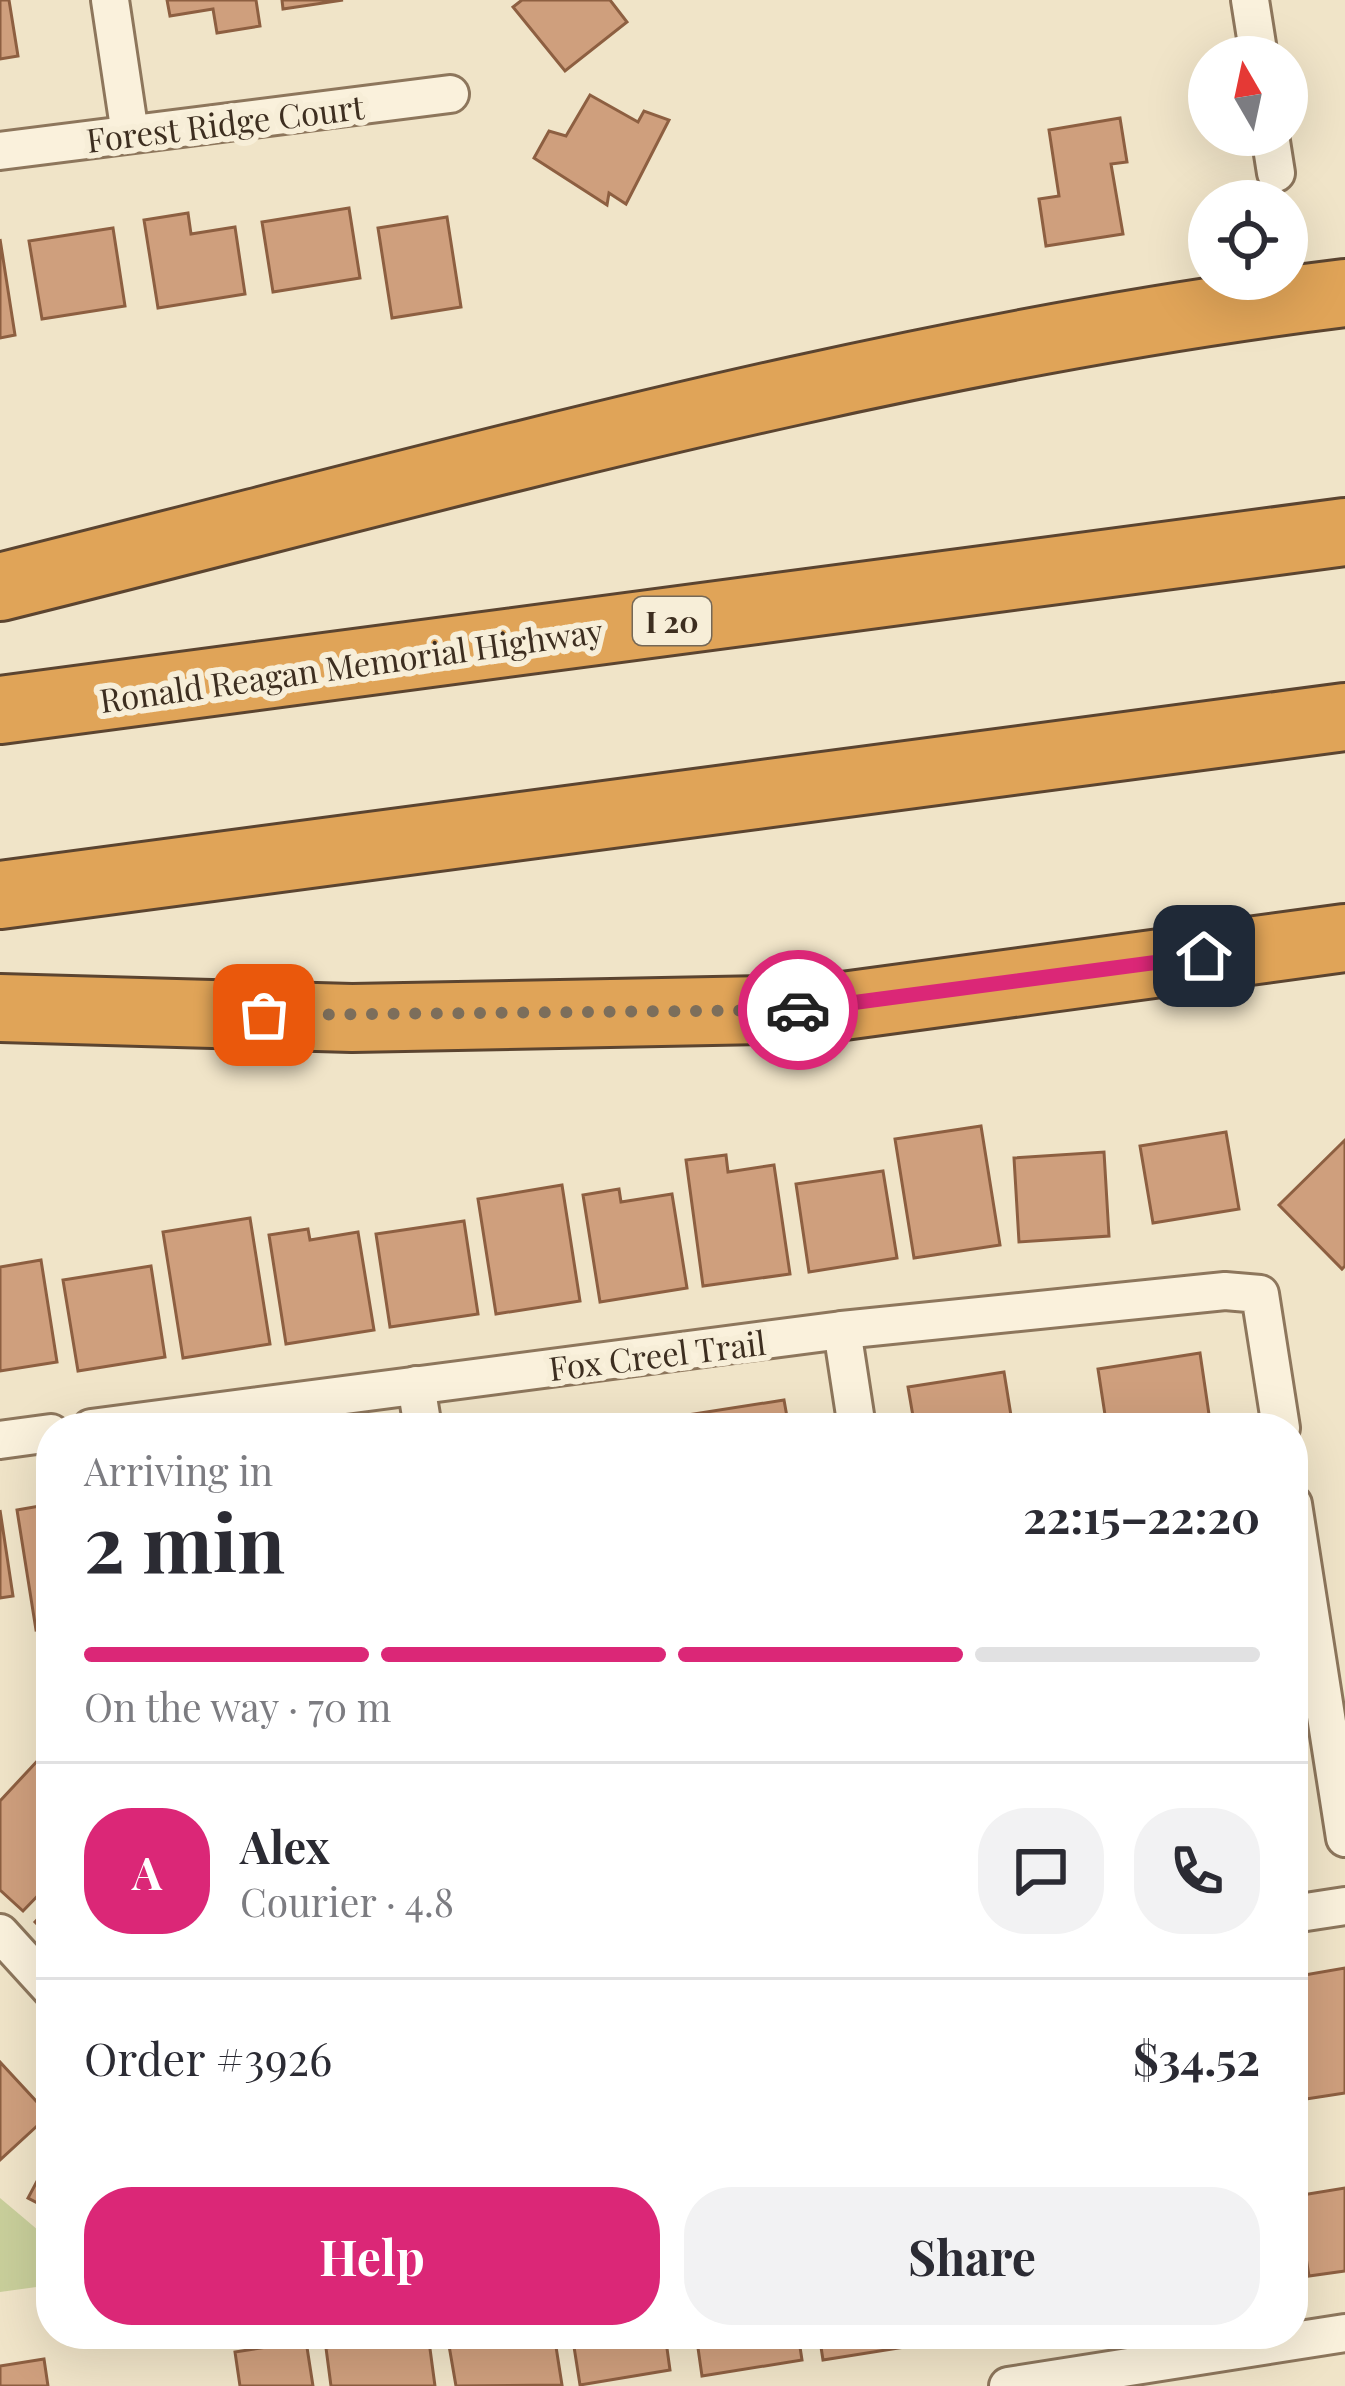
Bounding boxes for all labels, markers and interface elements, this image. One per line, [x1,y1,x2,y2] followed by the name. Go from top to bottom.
[1188,36,1308,156] north arrow
[1188,36,1308,300] map controls
[84,83,368,161] street label: Forest Ridge Court
[1188,180,1308,300] button: locate
[633,597,711,645] road number: I 20
[96,607,606,721] street label: Ronald Reagan Memorial Highway
[1153,905,1255,1007] pin
[1171,923,1237,989] icon: home
[738,950,858,1070] courier
[213,964,315,1066] pin
[765,977,831,1043] icon: car
[231,982,297,1048] icon: bag
[546,1319,768,1389] street label: Fox Creel Trail
[84,1444,273,1496] text: Arriving in
[1023,1485,1260,1545] text: 22:15–22:20
[84,1489,285,1593] text: 2 min
[84,1680,391,1732] text: On the way · 70 m
[978,1808,1104,1934] button: chat
[1134,1808,1260,1934] button: phone
[240,1815,330,1875] text: Alex
[132,1841,162,1901] text: A
[240,1875,454,1927] text: Courier · 4.8
[84,2027,332,2087] text: Order #3926
[1133,2027,1260,2087] text: $34.52
[84,2187,660,2325] button: Help
[684,2187,1260,2325] button: Share

